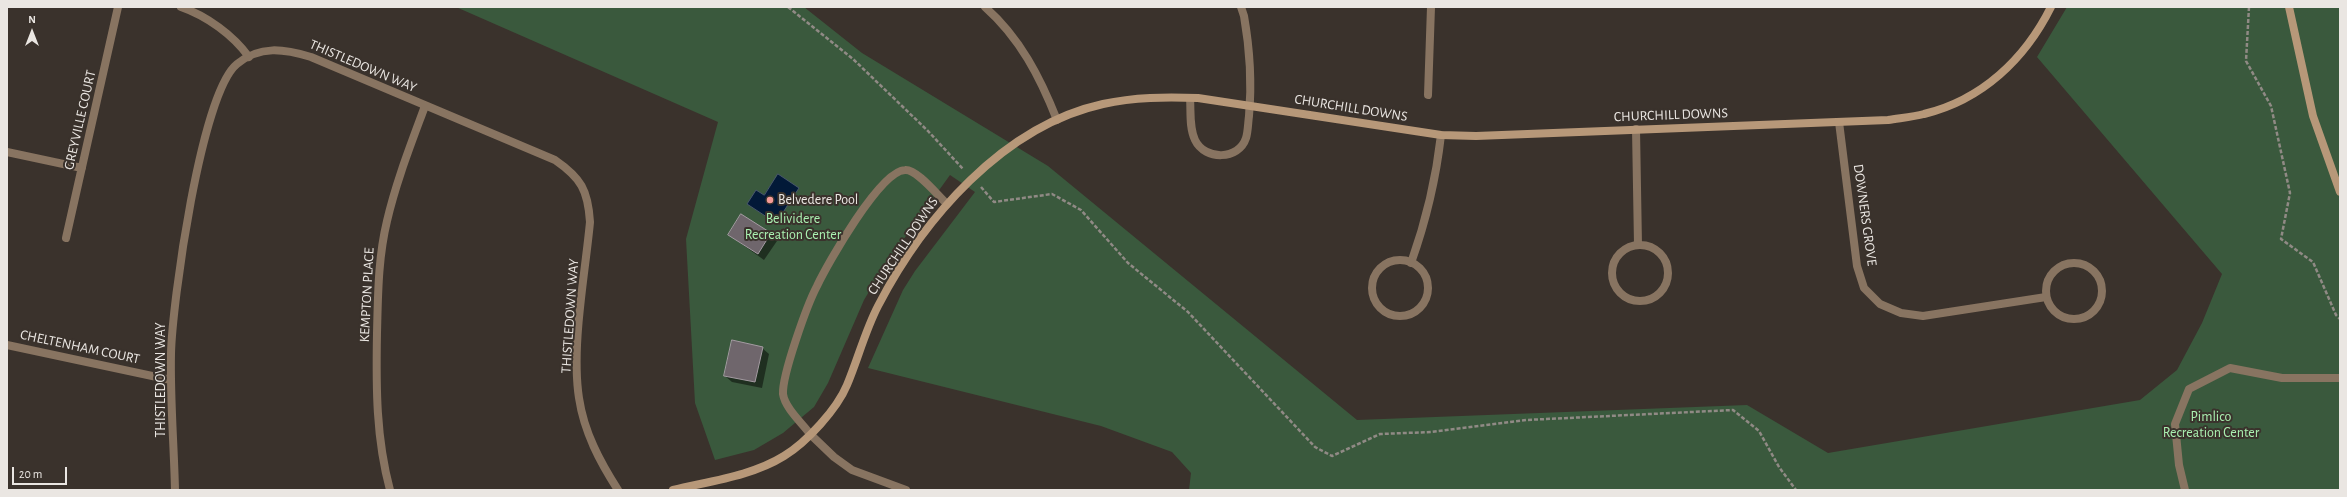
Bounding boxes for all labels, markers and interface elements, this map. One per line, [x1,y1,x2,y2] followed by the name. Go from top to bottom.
[12,12,52,52] north arrow
[28,14,36,25] text: N
[307,36,419,96] street label: THISTLEDOWN WAY
[60,69,100,171] street label: GREYVILLE COURT
[1293,91,1409,125] street label: CHURCHILL DOWNS
[1614,105,1728,125] street label: CHURCHILL DOWNS
[1850,163,1880,267] street label: DOWNERS GROVE
[778,192,858,208] place label: Belvedere Pool
[864,194,942,298] street label: CHURCHILL DOWNS
[765,195,775,205] marker: Belvedere Pool
[745,211,841,244] park label: Belividere Recreation Center
[356,247,378,343] street label: KEMPTON PLACE
[558,258,582,374] street label: THISTLEDOWN WAY
[153,322,169,438] street label: THISTLEDOWN WAY
[19,326,141,368] street label: CHELTENHAM COURT
[2163,409,2259,442] park label: Pimlico Recreation Center
[14,459,69,485] scale bar
[19,468,42,480] text: 20 m

